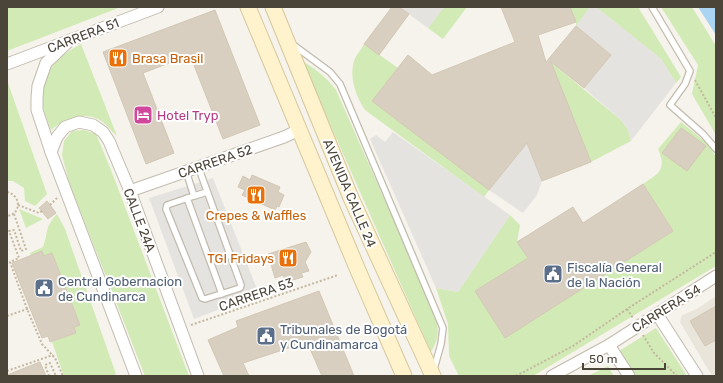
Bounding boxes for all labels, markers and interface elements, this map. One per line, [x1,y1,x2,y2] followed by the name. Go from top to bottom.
[45,15,121,56] street label: CARRERA 51
[107,47,129,69] restaurant icon: Brasa Brasil
[132,51,203,66] place label: Brasa Brasil
[132,104,154,126] hotel icon: Hotel Tryp
[157,108,219,123] place label: Hotel Tryp
[320,137,379,250] street label: AVENIDA CALLE 24
[176,142,254,181] street label: CARRERA 52
[245,184,267,206] restaurant icon: Crepes & Waffles
[120,186,159,255] street label: CALLE 24A
[206,208,307,223] place label: Crepes & Waffles
[277,247,299,269] restaurant icon: TGI Fridays
[207,251,274,266] place label: TGI Fridays
[567,260,662,290] place label: Fiscalía General de la Nación
[542,263,564,285] public building icon: Fiscalía General de la Nación
[58,274,182,304] place label: Central Gobernacion de Cundinarca
[217,275,296,314] street label: CARRERA 53
[33,277,55,299] public building icon: Central Gobernacion de Cundinarca
[629,281,703,335] street label: CARRERA 54
[280,322,407,352] place label: Tribunales de Bogotá y Cundinamarca
[255,325,277,347] public building icon: Tribunales de Bogotá y Cundinamarca
[583,345,665,371] scale bar
[589,352,617,366] text: 50 m

